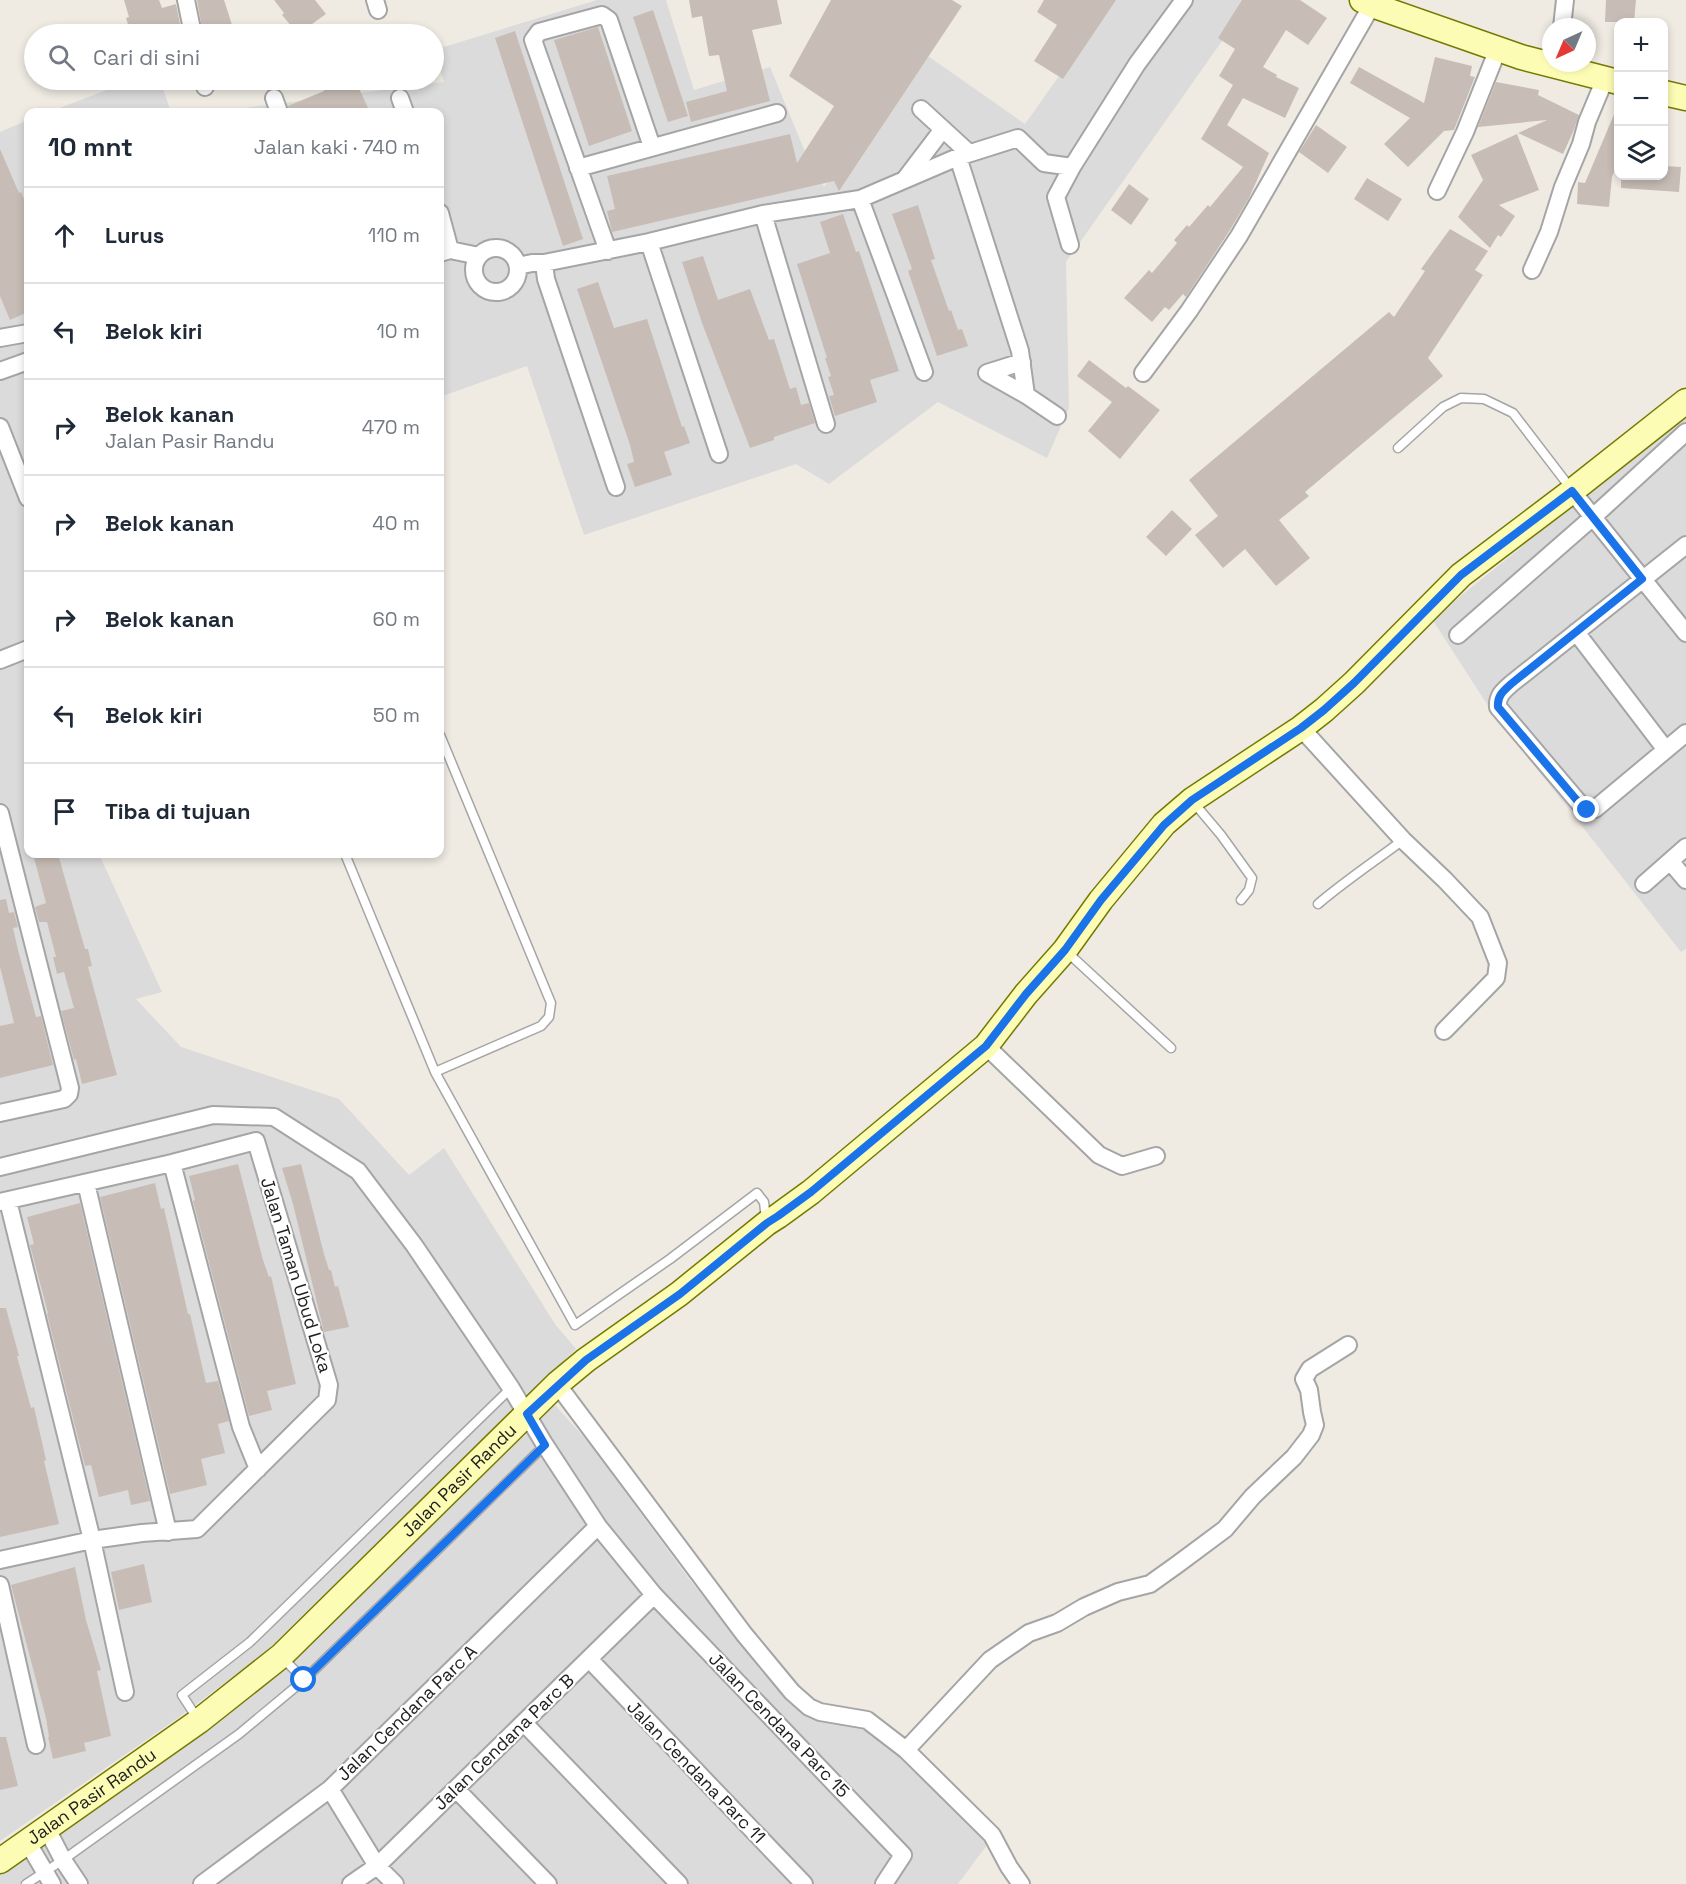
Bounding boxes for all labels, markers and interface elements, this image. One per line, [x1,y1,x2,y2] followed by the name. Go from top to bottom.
[1542,18,1596,72] north arrow
[1614,18,1668,180] map controls
[1614,18,1668,72] button: +
[24,24,444,90] search box
[45,41,78,74] icon: search
[93,43,200,71] text: Cari di sini
[1614,72,1668,126] button: −
[1614,126,1668,180] button: layers
[48,130,133,164] text: 10 mnt
[254,134,420,160] text: Jalan kaki · 740 m
[48,219,81,252] icon: ahead
[105,221,164,249] text: Lurus
[368,222,420,248] text: 110 m
[48,315,81,348] icon: left
[105,317,202,345] text: Belok kiri
[376,318,420,344] text: 10 m
[105,400,234,428] text: Belok kanan
[48,411,81,444] icon: right
[362,414,420,440] text: 470 m
[105,428,275,454] text: Jalan Pasir Randu
[48,507,81,540] icon: right
[105,509,234,537] text: Belok kanan
[372,510,420,536] text: 40 m
[48,603,81,636] icon: right
[105,605,234,633] text: Belok kanan
[373,606,420,632] text: 60 m
[48,699,81,732] icon: left
[105,701,202,729] text: Belok kiri
[373,702,420,728] text: 50 m
[48,795,81,828] icon: arrive
[1573,796,1599,822] route end
[105,797,251,825] text: Tiba di tujuan
[256,1174,337,1375] street label: Jalan Taman Ubud Loka
[396,1418,521,1542] street label: Jalan Pasir Randu
[332,1640,482,1786] street label: Jalan Cendana Parc A
[704,1647,855,1802] street label: Jalan Cendana Parc 15
[290,1666,316,1692] route start
[428,1668,579,1815] street label: Jalan Cendana Parc B
[622,1695,771,1848] street label: Jalan Cendana Parc 11
[22,1743,160,1849] street label: Jalan Pasir Randu

